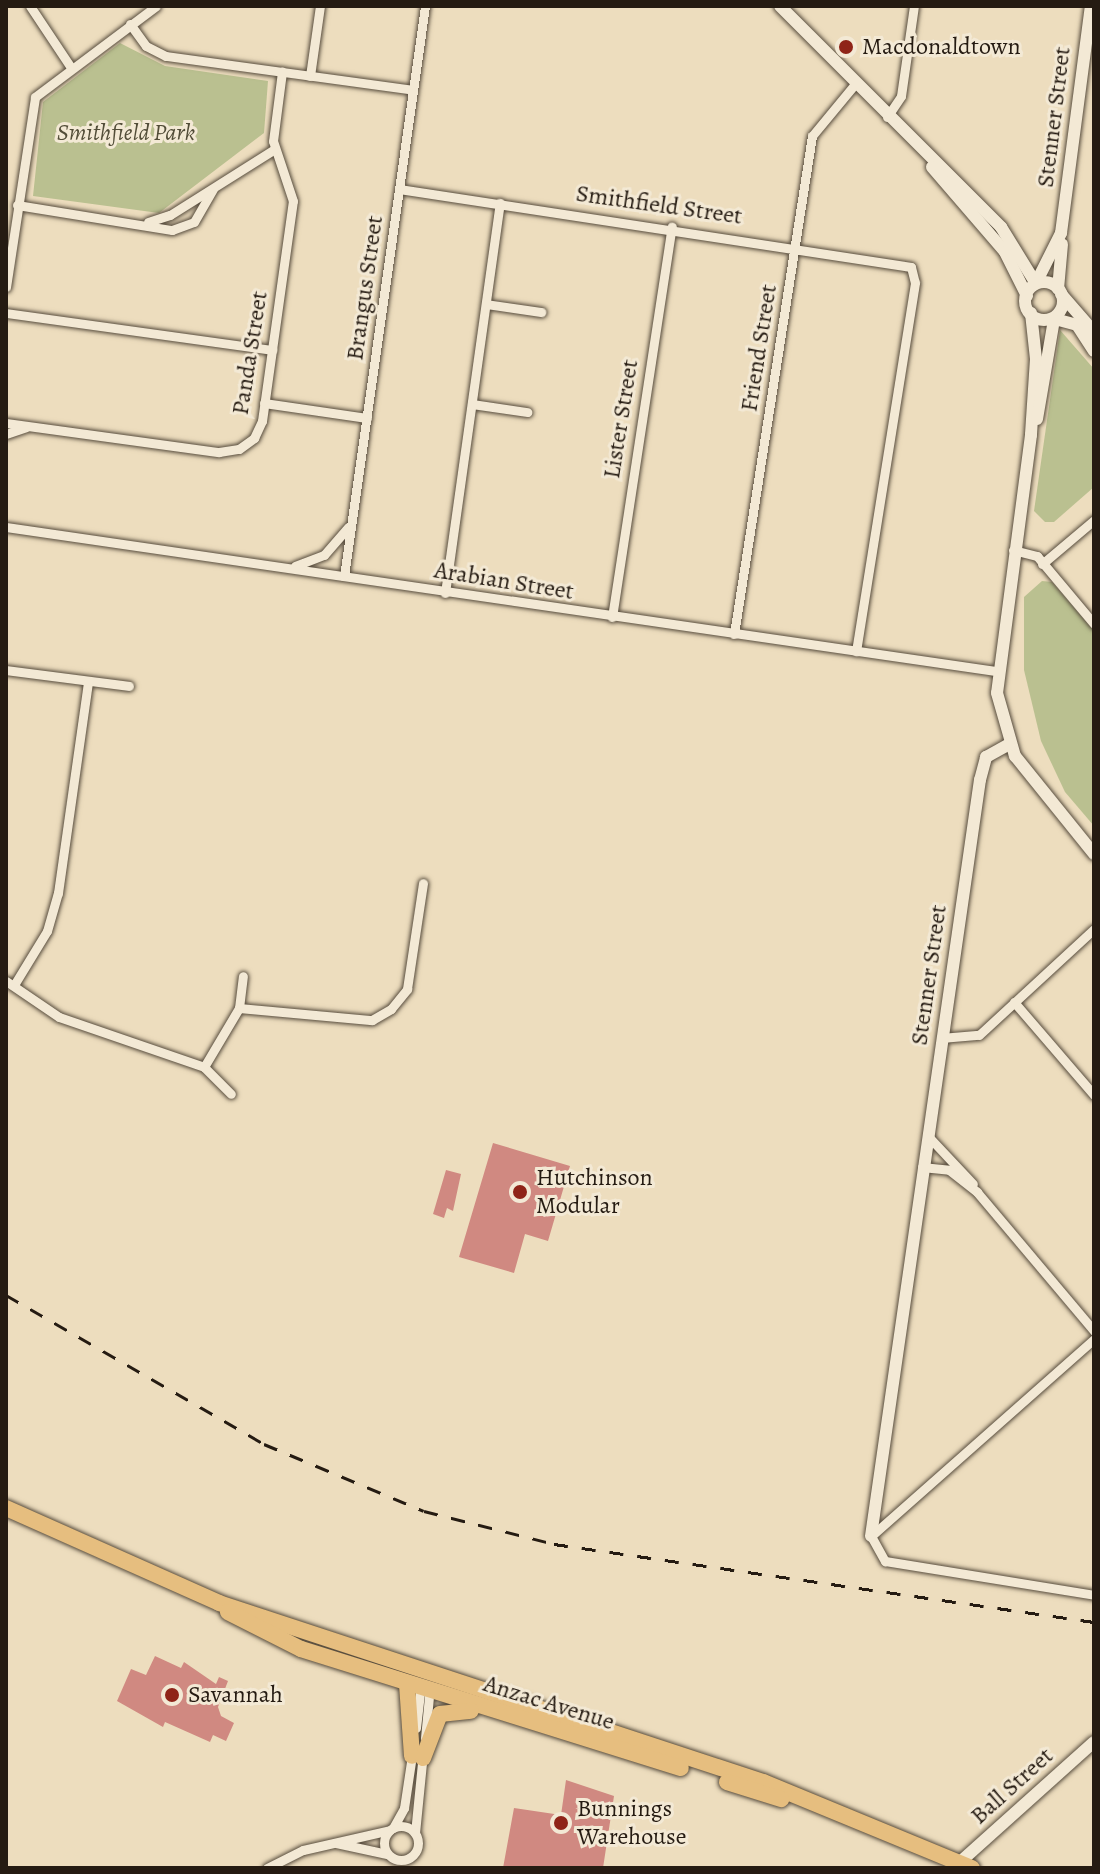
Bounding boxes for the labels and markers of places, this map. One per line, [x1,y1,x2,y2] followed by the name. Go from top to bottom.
[862,33,1021,61] place label: Macdonaldtown
[837,38,855,56] marker: Macdonaldtown
[536,1164,653,1220] place label: Hutchinson Modular
[511,1183,529,1201] marker: Hutchinson Modular
[188,1681,283,1709] place label: Savannah
[163,1686,181,1704] marker: Savannah
[577,1795,686,1851] place label: Bunnings Warehouse
[552,1814,570,1832] marker: Bunnings Warehouse

